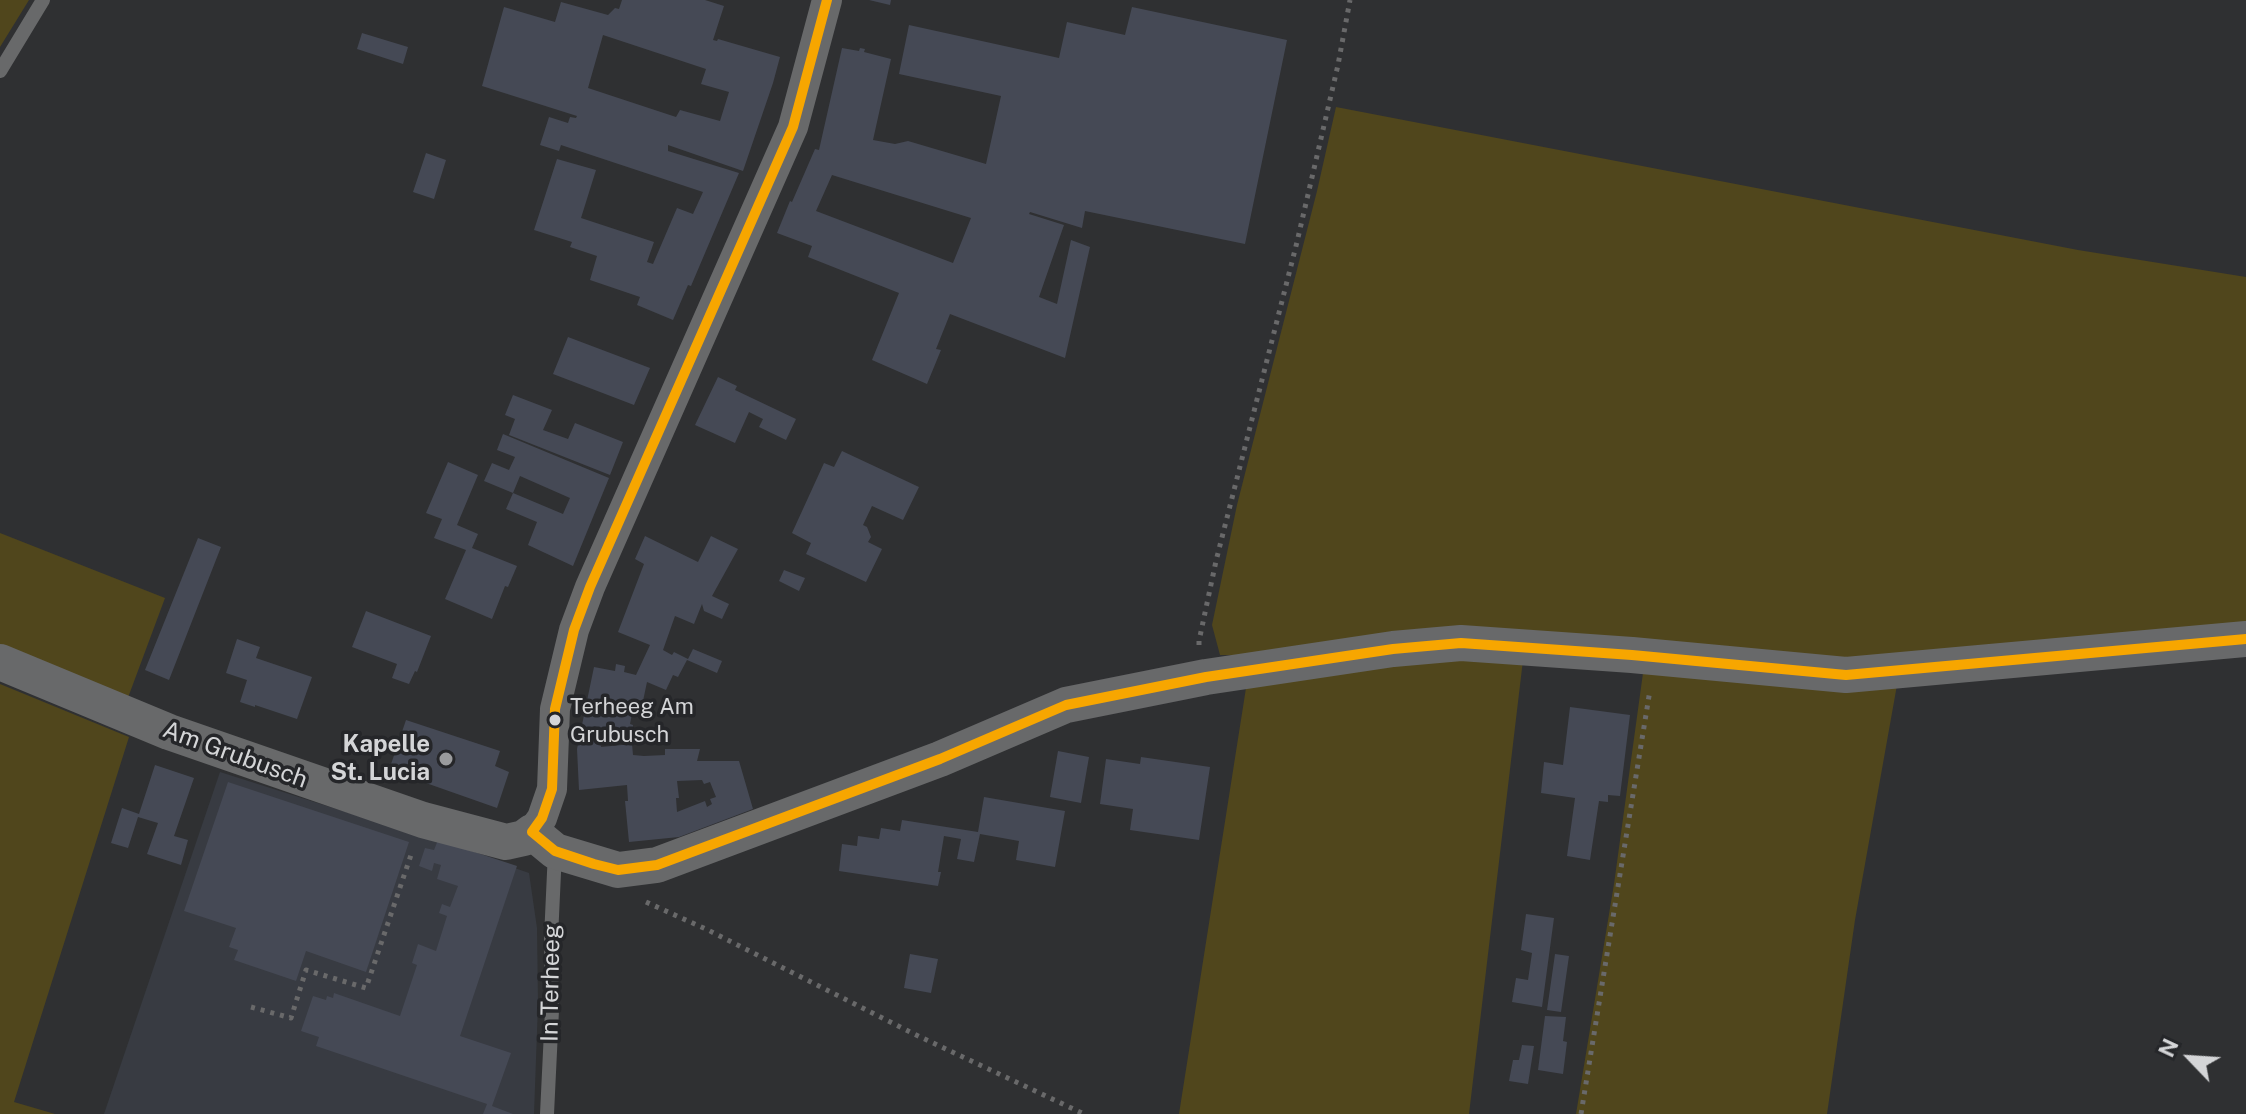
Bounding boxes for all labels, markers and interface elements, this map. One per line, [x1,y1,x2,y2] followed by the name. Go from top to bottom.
[570,694,694,746] place label: Terheeg Am Grubusch
[547,712,563,728] marker: Terheeg Am Grubusch
[159,716,311,794] street label: Am Grubusch
[330,731,430,787] place label: Kapelle St. Lucia
[437,750,455,768] marker: Kapelle St. Lucia
[536,924,566,1042] street label: In Terheeg
[2150,1018,2230,1098] north arrow
[2153,1035,2184,1061] text: N

